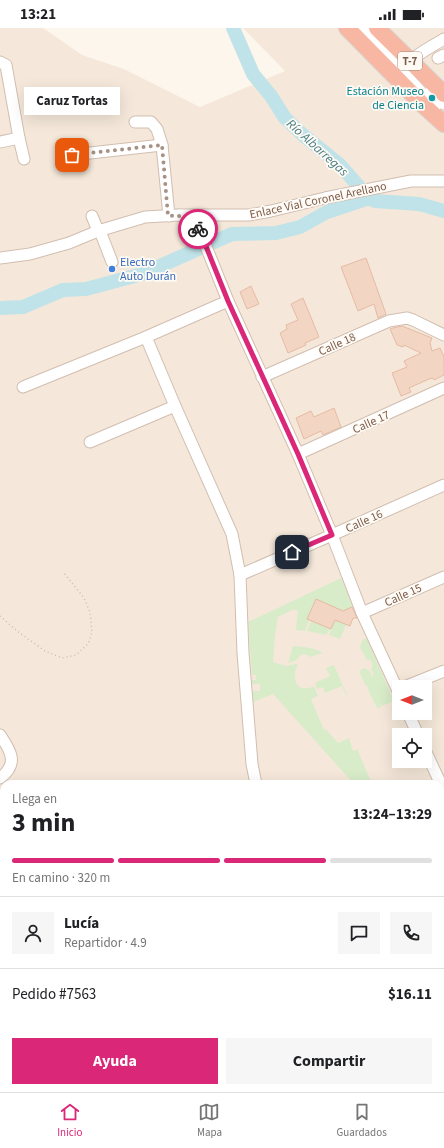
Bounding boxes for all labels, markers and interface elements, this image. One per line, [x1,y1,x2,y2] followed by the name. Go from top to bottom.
[20,4,56,25] text: 13:21
[398,52,422,70] road number: T-7
[346,83,424,114] place label: Estación Museo de Ciencia
[24,87,120,115] callout: Caruz Tortas
[36,92,108,110] text: Caruz Tortas
[427,93,437,103] marker: Estación Museo de Ciencia
[283,115,352,180] water label: Río Albarregas
[55,138,89,172] pin
[61,144,83,166] icon: bag
[248,178,388,223] street label: Enlace Vial Coronel Arellano
[178,209,218,249] courier
[187,218,209,240] icon: bike
[120,254,176,285] place label: Electro Auto Durán
[107,264,117,274] marker: Electro Auto Durán
[316,329,359,360] street label: Calle 18
[350,407,393,438] street label: Calle 17
[343,506,386,537] street label: Calle 16
[275,535,309,569] pin
[281,541,303,563] icon: home
[382,580,425,611] street label: Calle 15
[392,680,432,720] north arrow
[392,680,432,768] map controls
[392,728,432,768] button: locate
[12,790,57,808] text: Llega en
[12,804,75,841] text: 3 min
[352,804,432,825] text: 13:24–13:29
[12,869,110,887] text: En camino · 320 m
[12,912,54,954] button: person
[338,912,380,954] button: chat
[390,912,432,954] button: phone
[64,913,99,934] text: Lucía
[64,934,147,952] text: Repartidor · 4.9
[12,984,96,1005] text: Pedido #7563
[388,984,432,1005] text: $16.11
[12,1038,218,1084] button: Ayuda
[226,1038,432,1084] button: Compartir
[57,1101,83,1140] tab: Inicio
[197,1101,222,1140] tab: Mapa
[336,1101,387,1140] tab: Guardados

